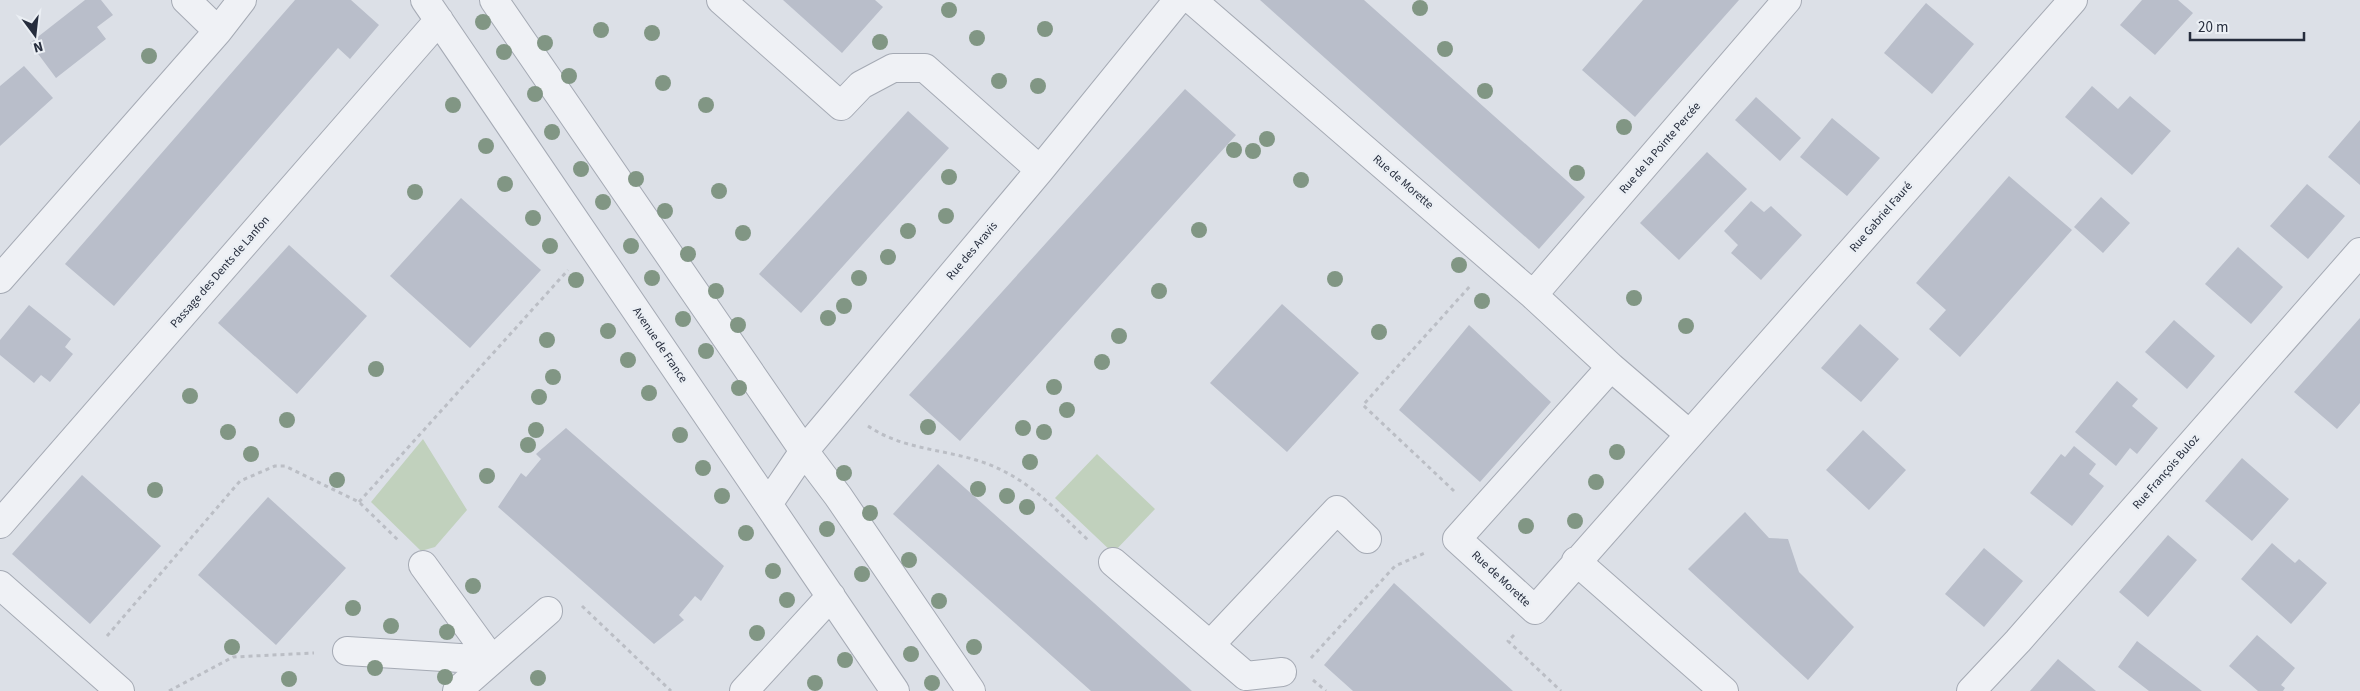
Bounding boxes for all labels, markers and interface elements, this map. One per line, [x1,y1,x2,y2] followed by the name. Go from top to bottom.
[10,10,60,60] north arrow
[2190,10,2304,42] scale bar
[2198,17,2228,38] text: 20 m
[31,36,45,57] text: N
[1615,98,1705,198] street label: Rue de la Pointe Percée
[1369,151,1437,213] street label: Rue de Morette
[1846,178,1916,256] street label: Rue Gabriel Fauré
[166,212,274,332] street label: Passage des Dents de Lanfon
[942,218,1002,284] street label: Rue des Aravis
[628,304,692,386] street label: Avenue de France
[2129,431,2203,513] street label: Rue François Buloz
[1468,547,1534,611] street label: Rue de Morette

